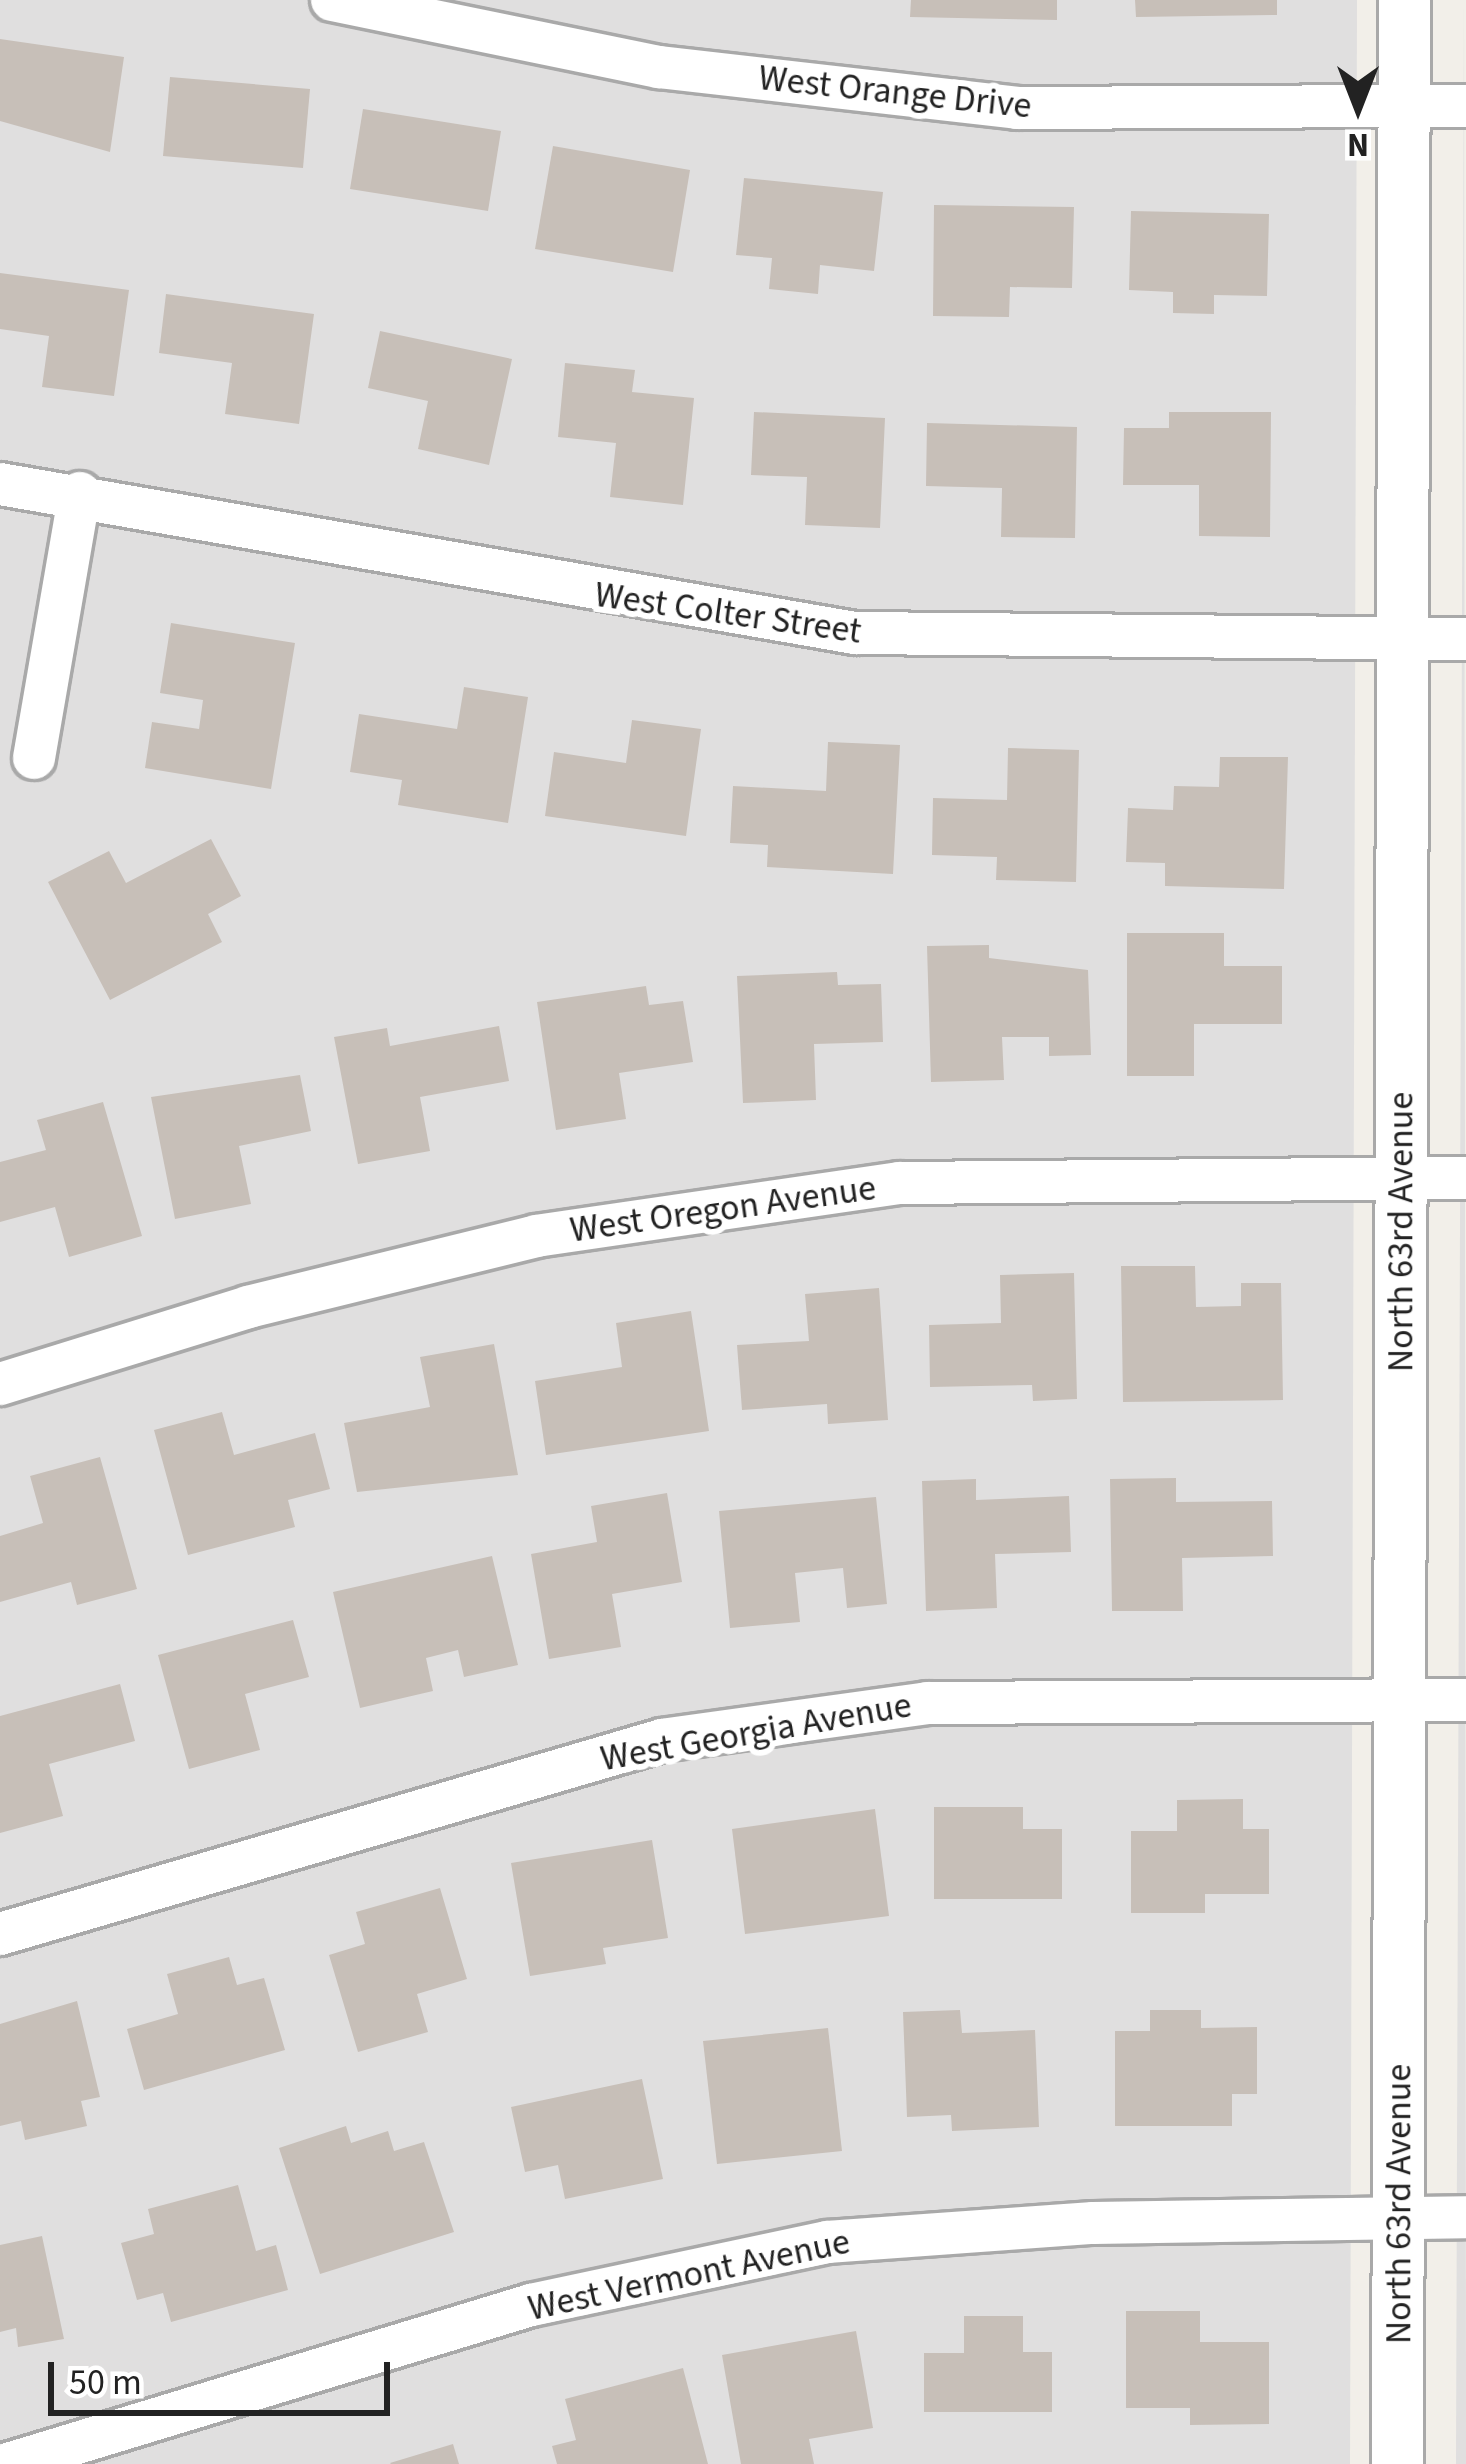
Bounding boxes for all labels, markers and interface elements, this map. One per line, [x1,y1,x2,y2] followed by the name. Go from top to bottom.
[1298,48,1418,168] north arrow
[756,56,1034,128] street label: West Orange Drive
[1347,121,1369,168] text: N
[592,573,864,653] street label: West Colter Street
[1379,1092,1423,1372] street label: North 63rd Avenue
[567,1166,879,1252] street label: West Oregon Avenue
[597,1683,915,1781] street label: West Georgia Avenue
[1377,2064,1421,2344] street label: North 63rd Avenue
[524,2220,854,2330] street label: West Vermont Avenue
[54,2338,396,2412] scale bar
[69,2357,142,2408] text: 50 m

